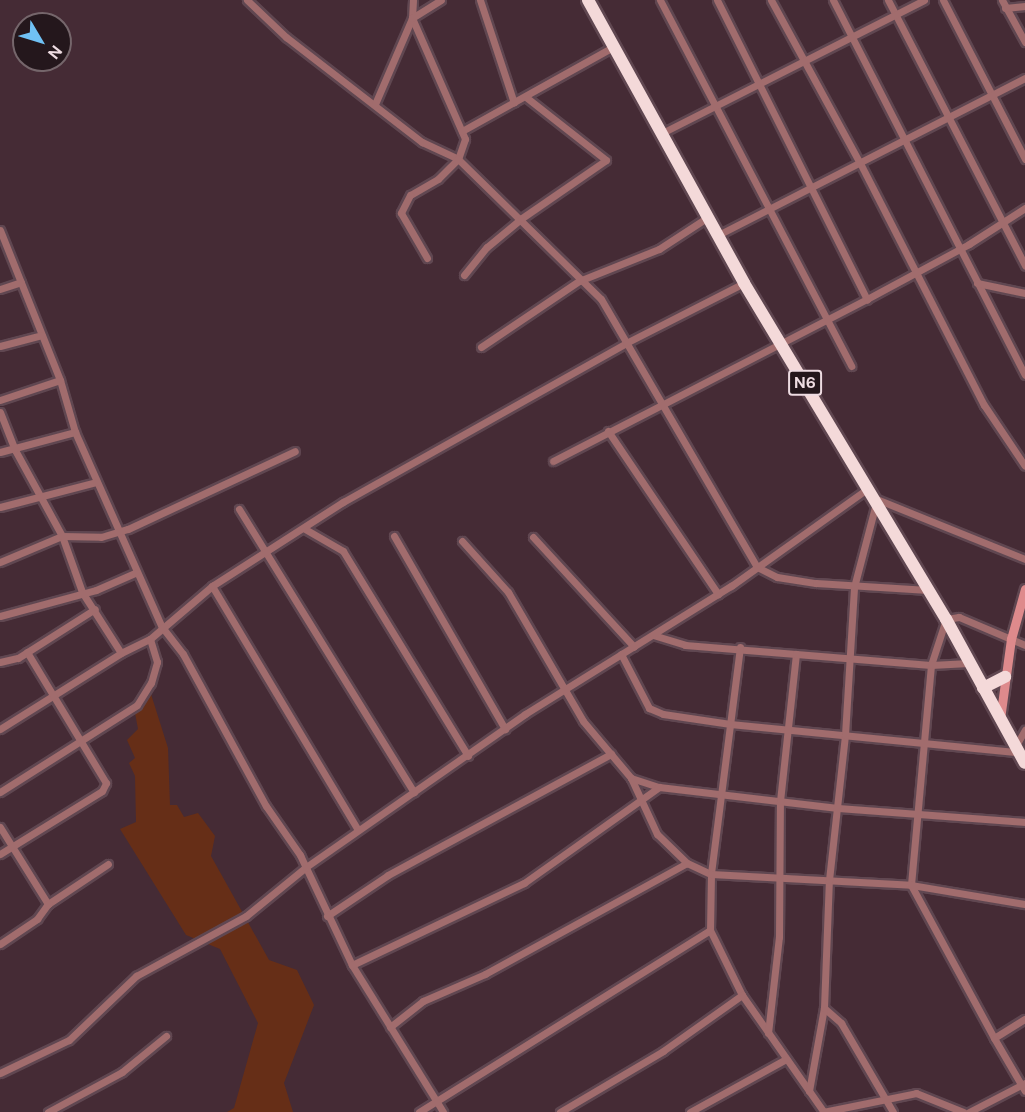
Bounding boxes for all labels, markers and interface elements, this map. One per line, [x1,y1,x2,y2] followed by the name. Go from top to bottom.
[12,12,72,72] north arrow
[43,41,67,63] text: N
[787,370,823,396] road number: N6

